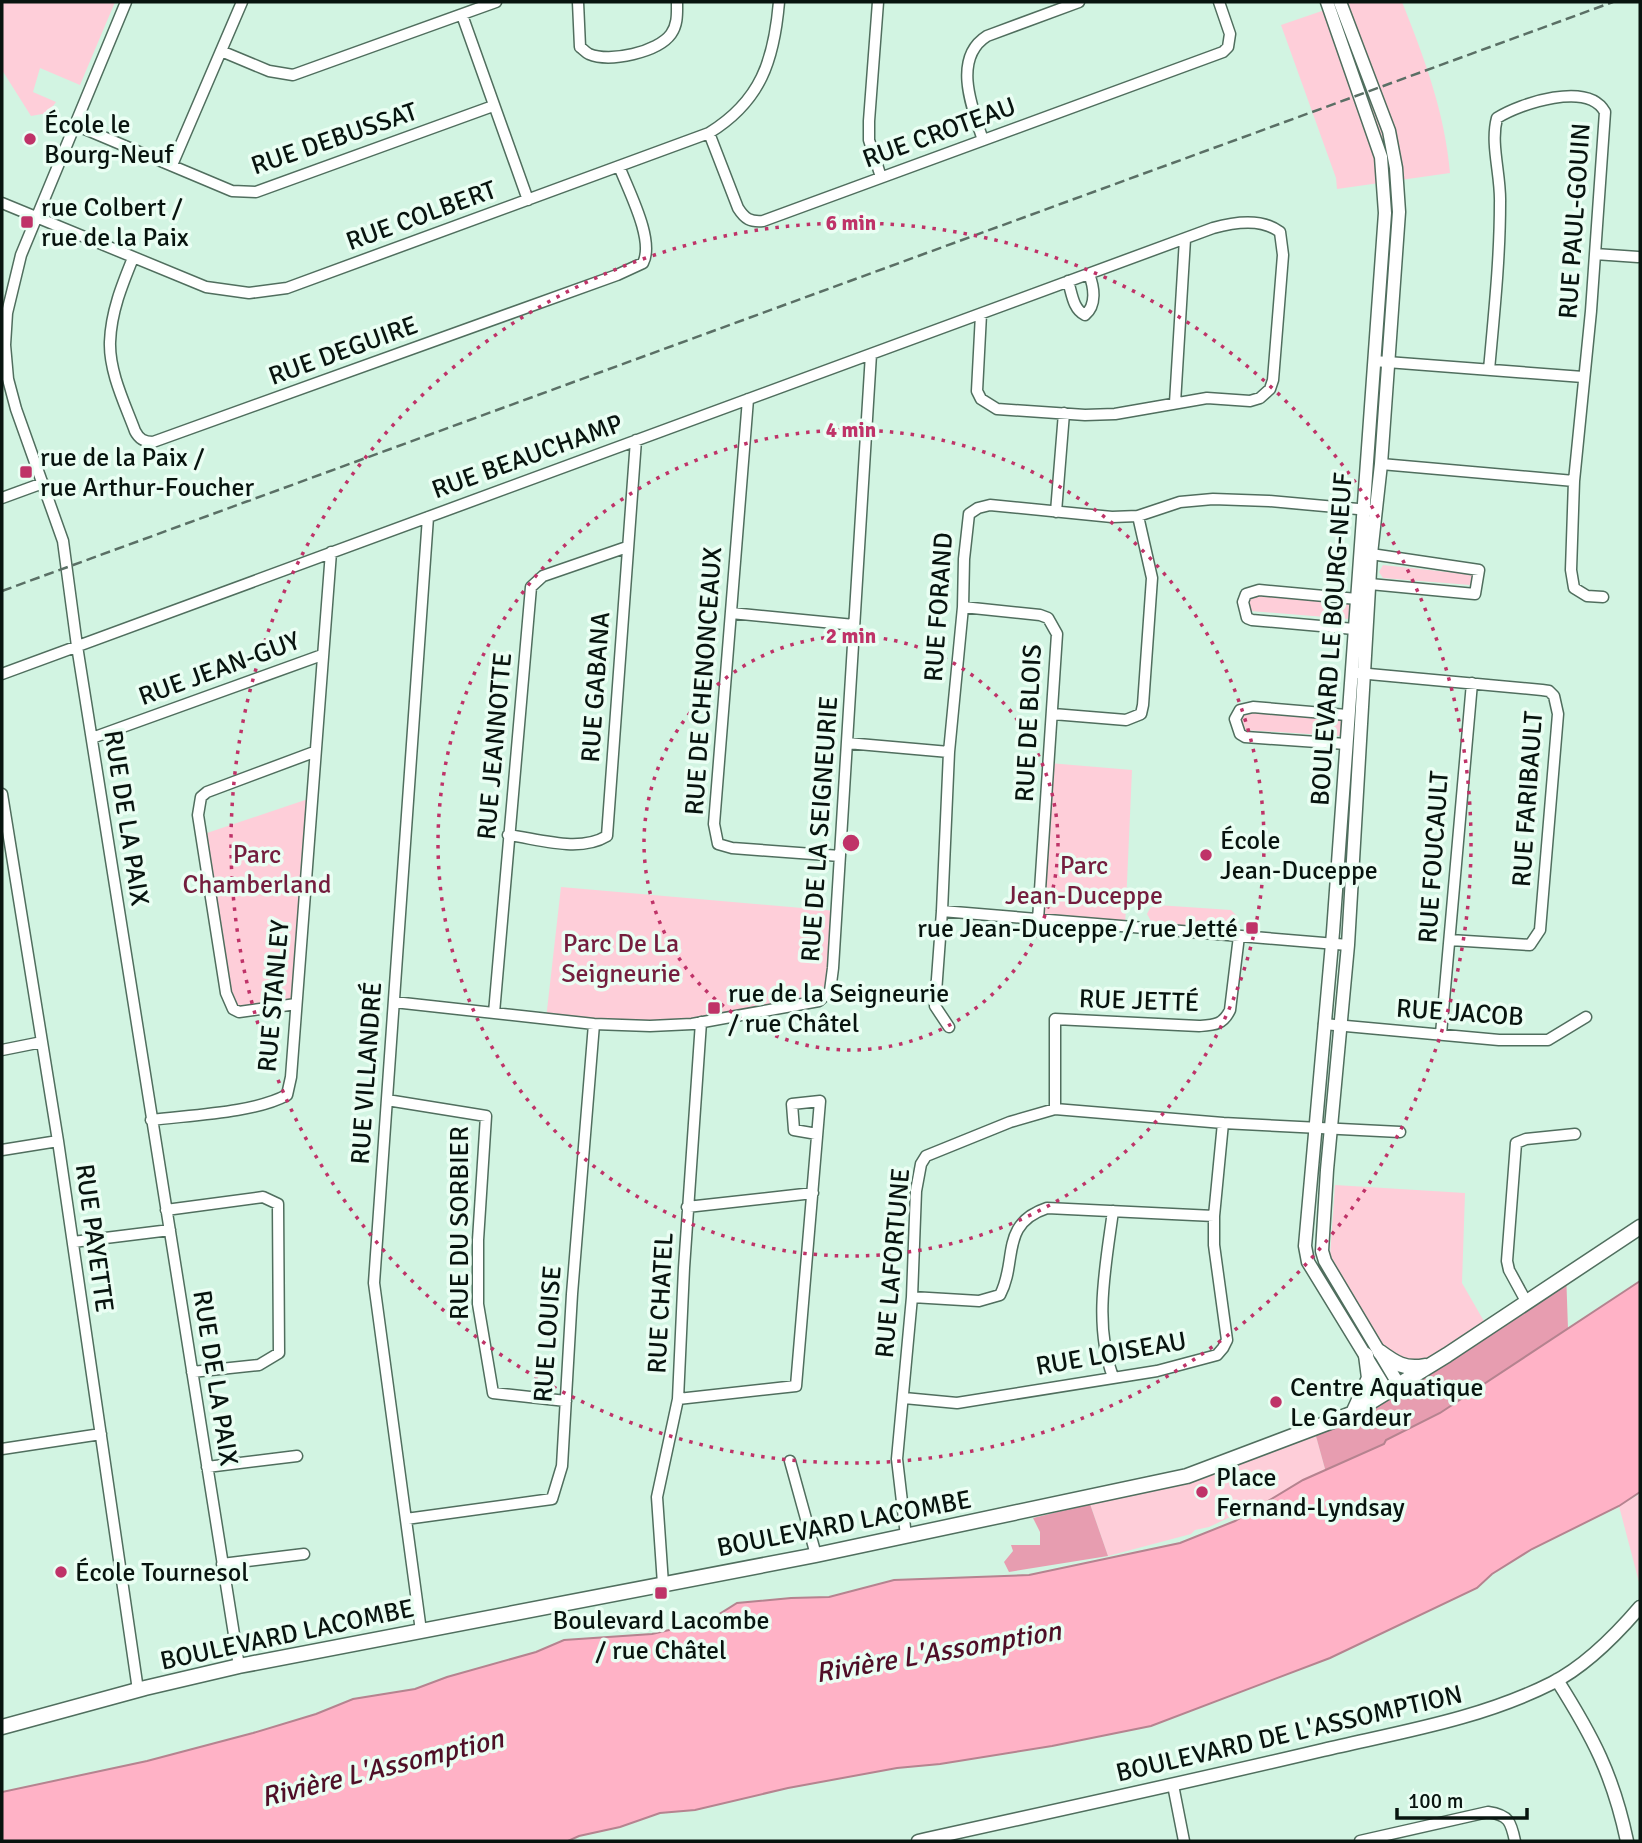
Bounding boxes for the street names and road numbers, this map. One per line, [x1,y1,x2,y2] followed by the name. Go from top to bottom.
[858,90,1020,175] street label: RUE CROTEAU
[247,95,422,182] street label: RUE DEBUSSAT
[1552,122,1598,320] street label: RUE PAUL-GOUIN
[342,174,501,258] street label: RUE COLBERT
[264,309,422,393] street label: RUE DEGUIRE
[427,408,627,506] street label: RUE BEAUCHAMP
[1304,471,1360,807] street label: BOULEVARD LE BOURG-NEUF
[918,531,960,683] street label: RUE FORAND
[679,546,729,816] street label: RUE DE CHENONCEAUX
[575,611,617,763] street label: RUE GABANA
[134,625,304,713] street label: RUE JEAN-GUY
[1009,643,1049,803] street label: RUE DE BLOIS
[471,651,519,841] street label: RUE JEANNOTTE
[795,695,845,963] street label: RUE DE LA SEIGNEURIE
[1506,710,1550,888] street label: RUE FARIBAULT
[96,728,156,908] street label: RUE DE LA PAIX
[1412,770,1456,944] street label: RUE FOUCAULT
[251,919,297,1074] street label: RUE STANLEY
[345,981,389,1165] street label: RUE VILLANDRÉ
[1078,983,1200,1019] street label: RUE JETTÉ
[1395,993,1525,1033] street label: RUE JACOB
[444,1126,476,1320] street label: RUE DU SORBIER
[68,1162,120,1314] street label: RUE PAYETTE
[869,1167,917,1359] street label: RUE LAFORTUNE
[641,1232,681,1375] street label: RUE CHATEL
[527,1265,569,1404] street label: RUE LOUISE
[185,1288,245,1468] street label: RUE DE LA PAIX
[1033,1325,1189,1383] street label: RUE LOISEAU
[714,1484,974,1564] street label: BOULEVARD LACOMBE
[157,1592,417,1678] street label: BOULEVARD LACOMBE
[1113,1679,1466,1789] street label: BOULEVARD DE L'ASSOMPTION

